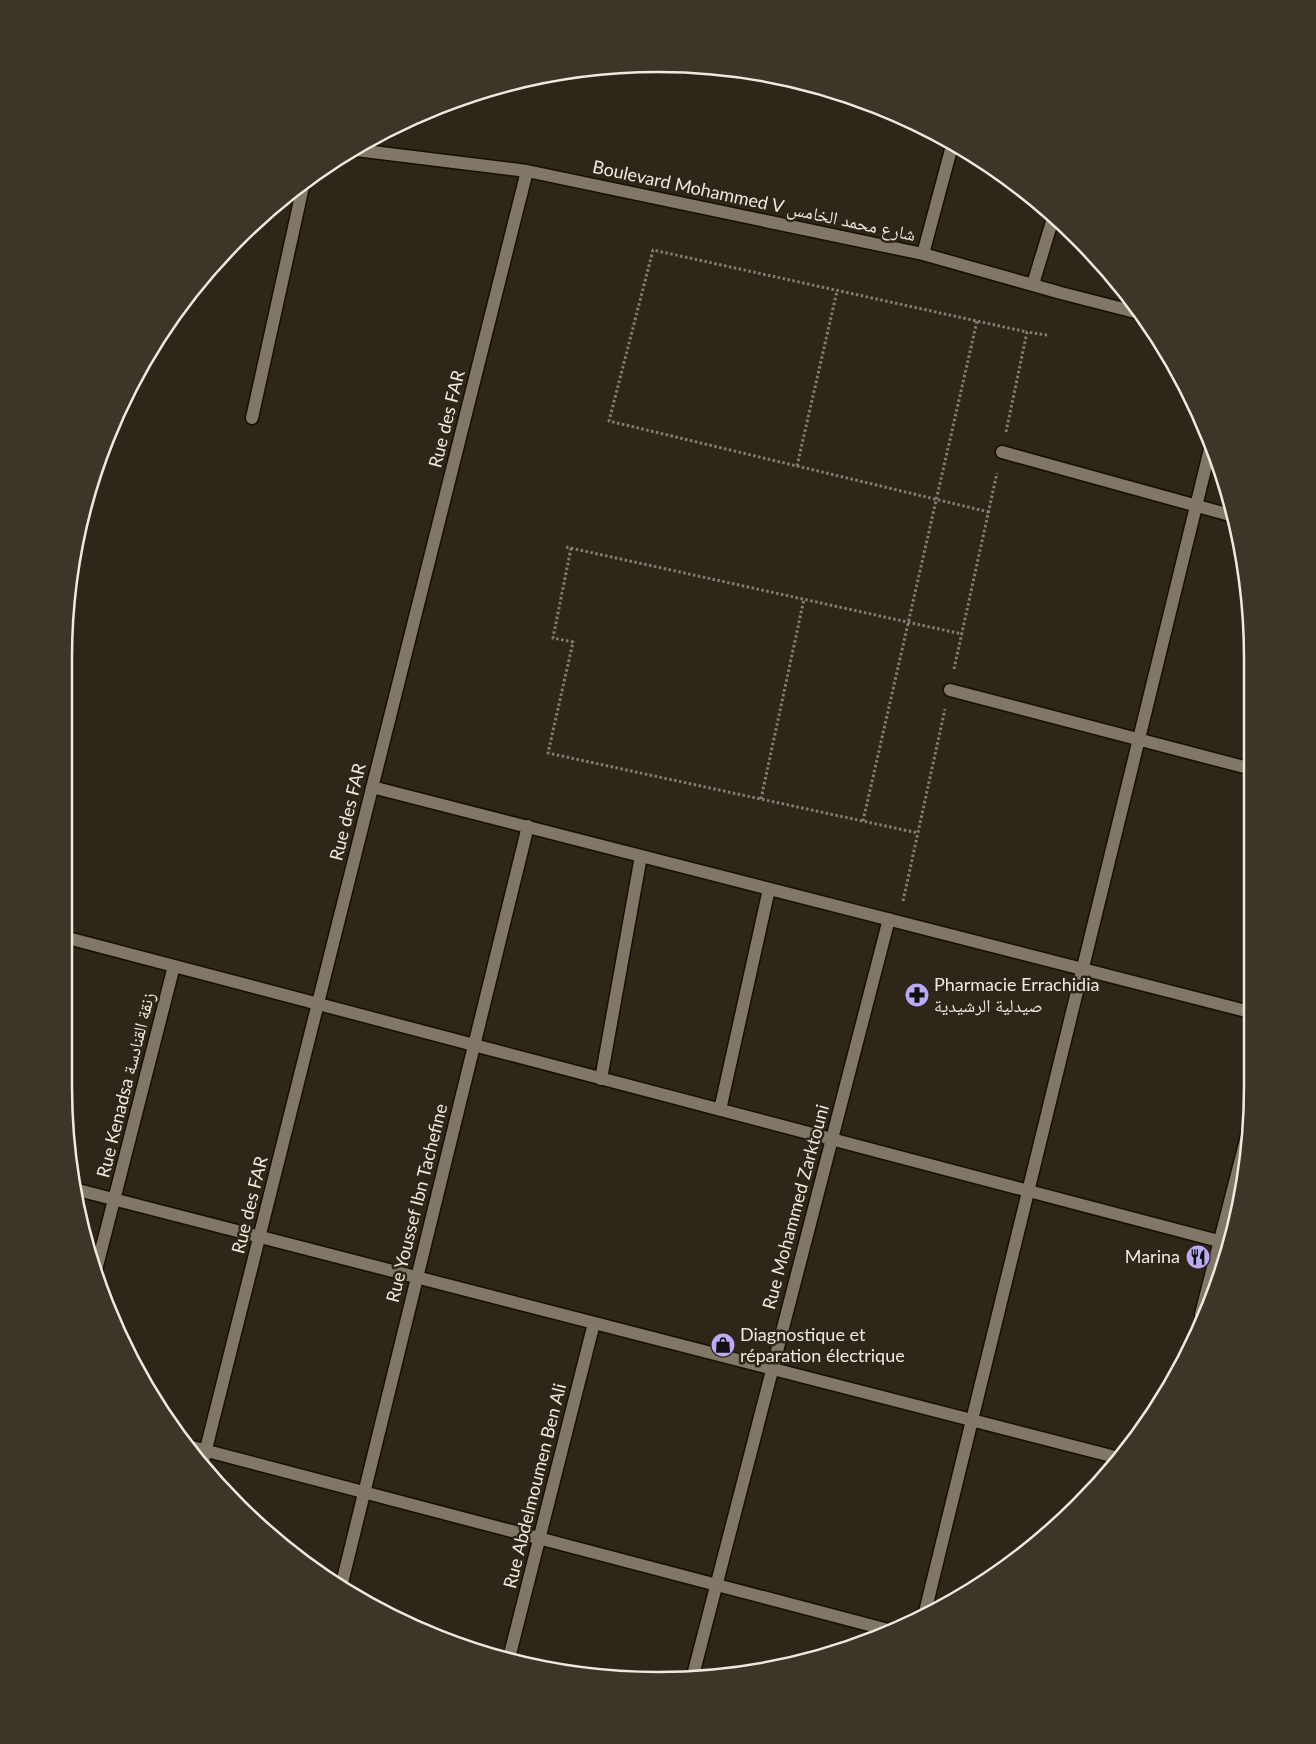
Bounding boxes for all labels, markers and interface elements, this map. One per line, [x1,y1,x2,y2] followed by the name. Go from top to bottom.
[590,155,918,246] street label: Boulevard Mohammed V شارع محمد الخامس
[423,367,469,470] street label: Rue des FAR
[324,760,370,863] street label: Rue des FAR
[934,973,1099,1016] place label: Pharmacie Errachidia صيدلية الرشيدية
[904,982,930,1008] pharmacy icon: Pharmacie Errachidia صيدلية الرشيدية
[91,990,159,1180] street label: Rue Kenadsa زنقة القنادسة
[381,1101,451,1304] street label: Rue Youssef Ibn Tachefine
[757,1102,833,1311] street label: Rue Mohammed Zarktouni
[226,1153,272,1256] street label: Rue des FAR
[1185,1244,1211,1270] restaurant icon: Marina
[1125,1245,1180,1267] place label: Marina
[740,1323,905,1366] place label: Diagnostique et réparation électrique
[710,1332,736,1358] shop icon: Diagnostique et réparation électrique
[498,1381,570,1590] street label: Rue Abdelmoumen Ben Ali

